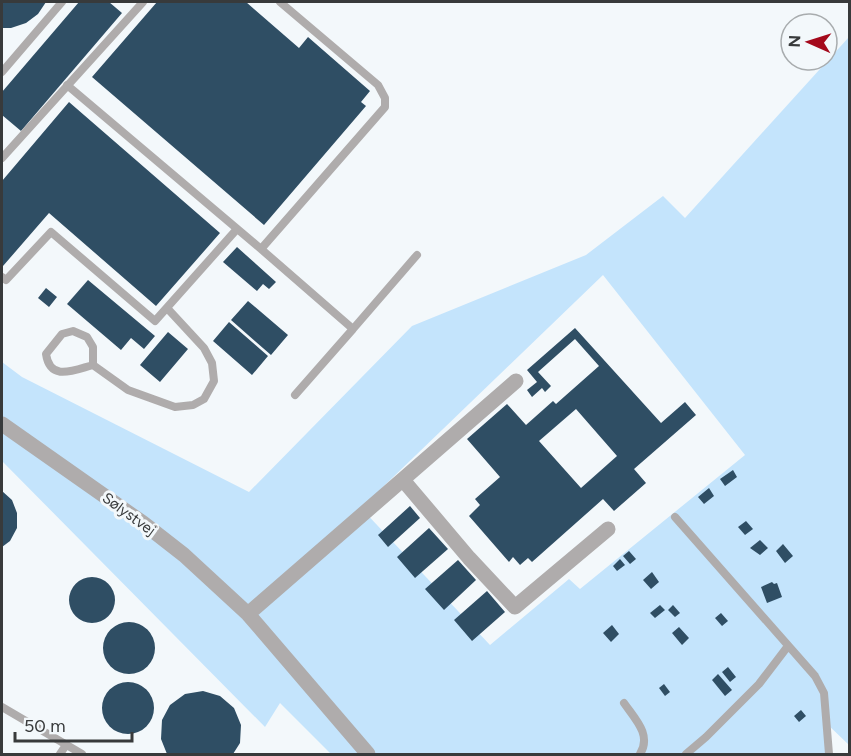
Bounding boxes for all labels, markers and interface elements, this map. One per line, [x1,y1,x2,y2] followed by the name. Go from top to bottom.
[779,12,839,72] north arrow
[785,35,804,48] text: N
[99,489,159,539] street label: Sølystvej
[15,705,132,743] scale bar
[24,715,66,737] text: 50 m

